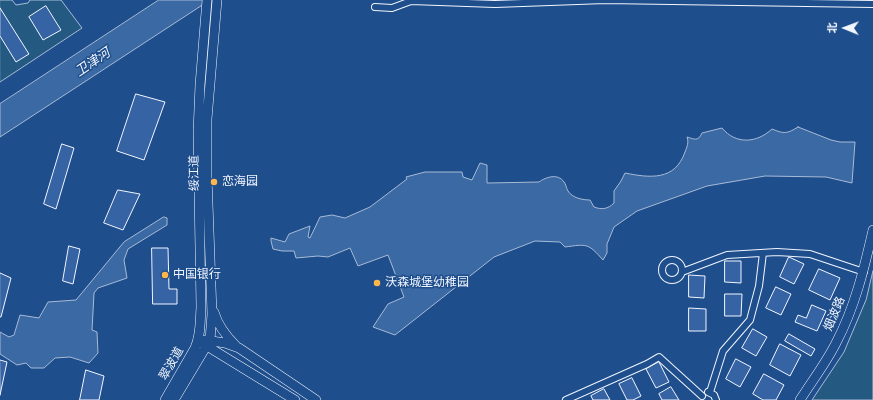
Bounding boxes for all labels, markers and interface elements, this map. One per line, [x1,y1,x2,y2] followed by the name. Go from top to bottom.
[825,8,865,48] north arrow
[826,22,839,33] text: 北
[72,46,114,80] water label: 卫津河
[187,155,203,191] street label: 绥江道
[222,175,258,189] place label: 恋海园
[209,177,219,187] marker: 恋海园
[173,268,221,282] place label: 中国银行
[160,270,170,280] marker: 中国银行
[385,276,469,290] place label: 沃森城堡幼稚园
[372,278,382,288] marker: 沃森城堡幼稚园
[821,295,849,333] street label: 烟波路
[157,345,187,383] street label: 翠波道

